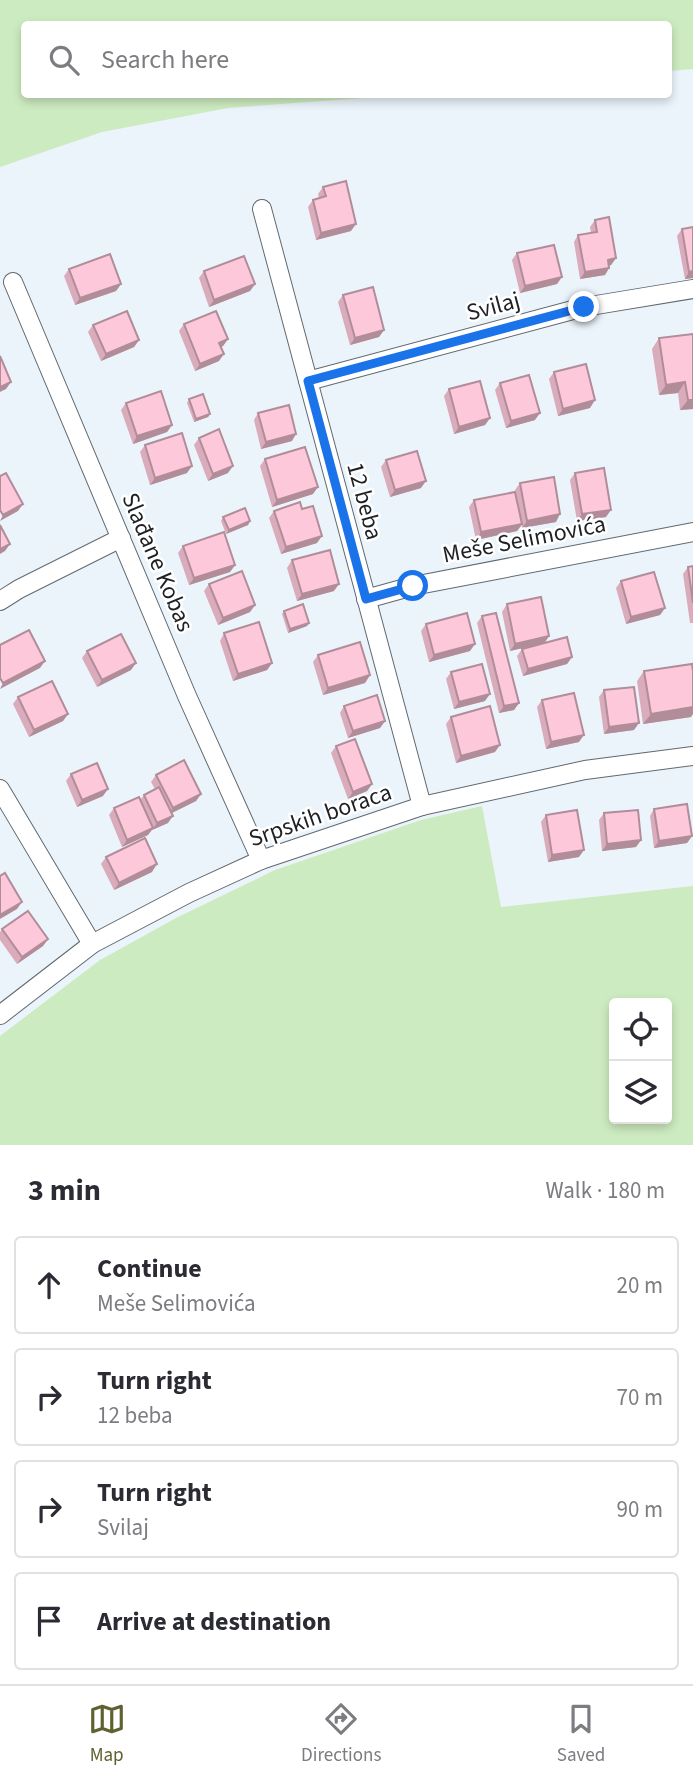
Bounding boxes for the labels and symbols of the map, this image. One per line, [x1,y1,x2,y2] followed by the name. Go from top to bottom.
[462,283,524,330] street label: Svilaj
[568,291,599,322] route end
[337,459,392,544] street label: 12 beba
[112,487,203,637] street label: Slađane Kobas
[439,507,609,572] street label: Meše Selimovića
[397,570,428,601] route start
[244,775,396,856] street label: Srpskih boraca

